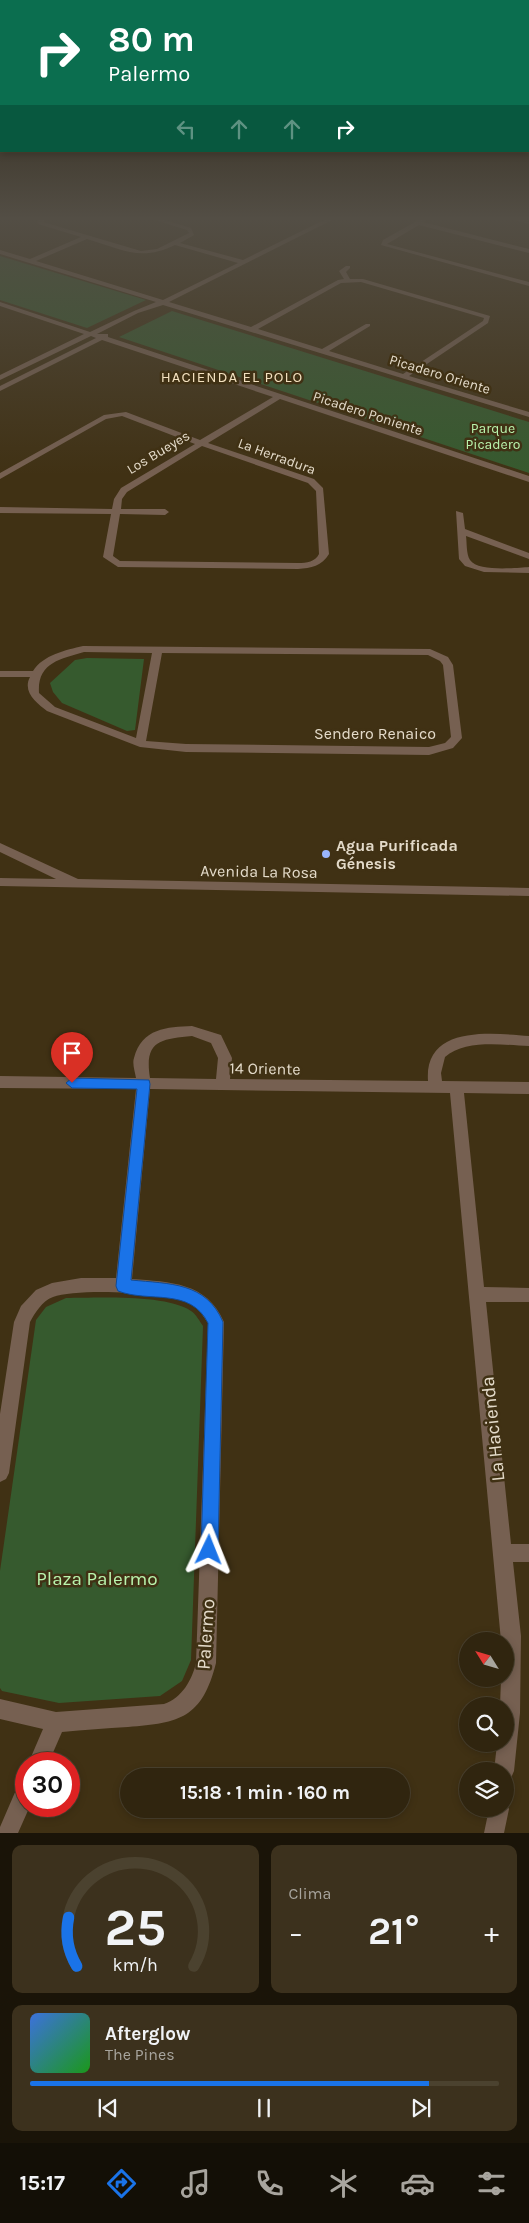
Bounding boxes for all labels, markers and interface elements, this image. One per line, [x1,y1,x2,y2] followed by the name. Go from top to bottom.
[108,19,195,60] text: 80 m
[25,20,90,85] icon: right
[108,61,190,87] text: Palermo
[172,115,200,143] icon: left
[225,115,253,143] icon: ahead
[278,115,306,143] icon: ahead
[331,115,359,143] icon: right
[387,351,492,398] street label: Picadero Oriente
[161,368,303,386] district label: HACIENDA EL POLO
[311,388,425,439] street label: Picadero Poniente
[465,420,521,453] park label: Parque Picadero
[124,427,193,478] street label: Los Bueyes
[236,435,318,478] street label: La Herradura
[314,724,436,743] street label: Sendero Renaico
[336,836,458,873] place label: Agua Purificada Génesis
[320,848,332,860] marker: Agua Purificada Génesis
[200,861,318,882] street label: Avenida La Rosa
[51,1032,93,1083] pin
[58,1039,86,1067] icon: arrive
[229,1058,301,1079] street label: 14 Oriente
[477,1375,509,1482] street label: La Hacienda
[182,1523,234,1575] position arrow
[36,1568,158,1590] park label: Plaza Palermo
[193,1598,219,1670] street label: Palermo
[459,1632,514,1688] north arrow
[459,1632,514,1817] map controls
[459,1697,514,1752] button: search
[15,1752,80,1817] speed limit sign: 30
[459,1762,514,1817] button: layers
[180,1782,350,1804] text: 15:18 · 1 min · 160 m
[289,1884,331,1903] text: Clima
[104,1897,166,1958] text: 25
[368,1909,419,1954] text: 21°
[289,1916,303,1949] text: −
[484,1916,499,1949] text: +
[113,1955,158,1976] text: km/h
[105,2023,191,2045] text: Afterglow
[105,2045,175,2064] text: The Pines
[94,2094,122,2122] icon: previous
[250,2094,278,2122] icon: pause
[407,2094,435,2122] icon: next
[104,2166,139,2201] icon: directions
[178,2166,213,2201] icon: music
[252,2166,287,2201] icon: phone
[326,2166,361,2201] icon: climate
[400,2166,435,2201] icon: car
[474,2166,509,2201] icon: filters
[20,2170,65,2196] text: 15:17

